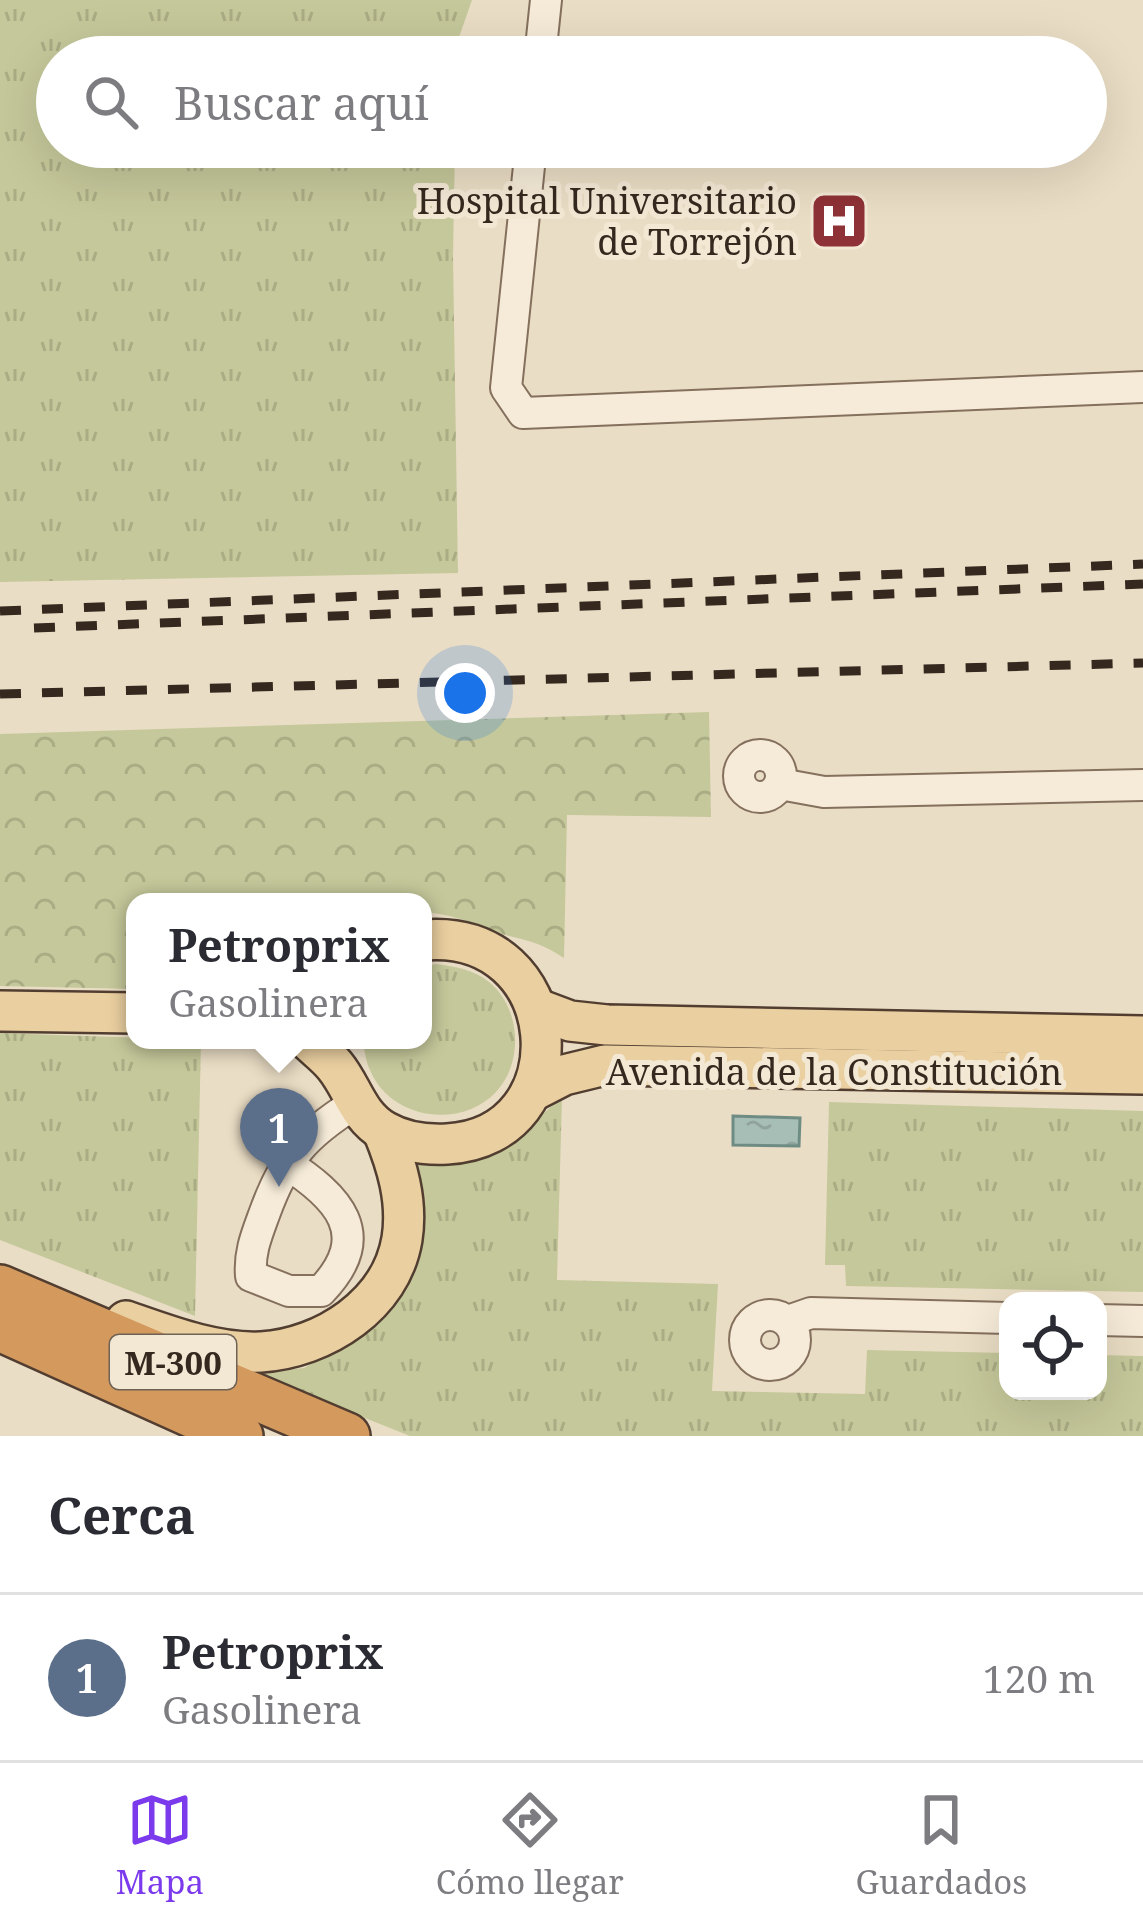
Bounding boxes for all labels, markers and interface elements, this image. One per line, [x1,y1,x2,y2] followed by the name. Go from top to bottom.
[36,36,1107,168] search box
[78,69,144,135] icon: search
[174,72,429,133] text: Buscar aquí
[417,176,797,266] place label: Hospital Universitario de Torrejón
[808,190,870,252] hospital icon: Hospital Universitario de Torrejón
[435,663,495,723] your location
[126,893,432,1049] popup
[168,914,390,975] text: Petroprix
[168,975,368,1028] text: Gasolinera
[606,1047,1062,1096] street label: Avenida de la Constitución
[240,1088,318,1187] pin: 1
[999,1292,1107,1400] map controls
[999,1292,1107,1400] button: locate
[110,1335,236,1389] road number: M-300
[48,1479,195,1549] text: Cerca
[162,1621,383,1682] text: Petroprix
[76,1651,98,1704] text: 1
[983,1651,1095,1704] text: 120 m
[162,1682,362,1735] text: Gasolinera
[116,1787,204,1904] tab: Mapa
[436,1787,624,1904] tab: Cómo llegar
[856,1787,1027,1904] tab: Guardados

